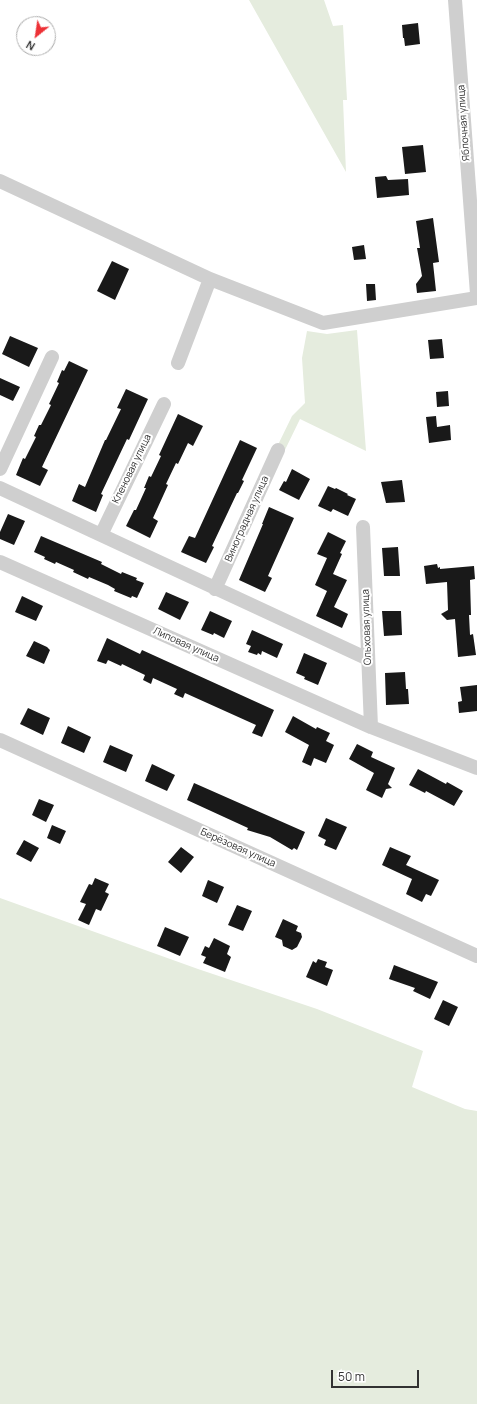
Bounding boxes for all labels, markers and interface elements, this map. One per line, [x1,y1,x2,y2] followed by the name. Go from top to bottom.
[16,16,56,56] north arrow
[23,37,37,54] text: N
[455,84,473,162] street label: Яблочная улица
[110,432,154,506] street label: Кленовая улица
[223,474,271,564] street label: Виноградная улица
[360,589,374,665] street label: Ольховая улица
[151,625,221,665] street label: Липовая улица
[199,826,277,870] street label: Берёзовая улица
[333,1362,421,1388] scale bar
[338,1368,365,1385] text: 50 m

